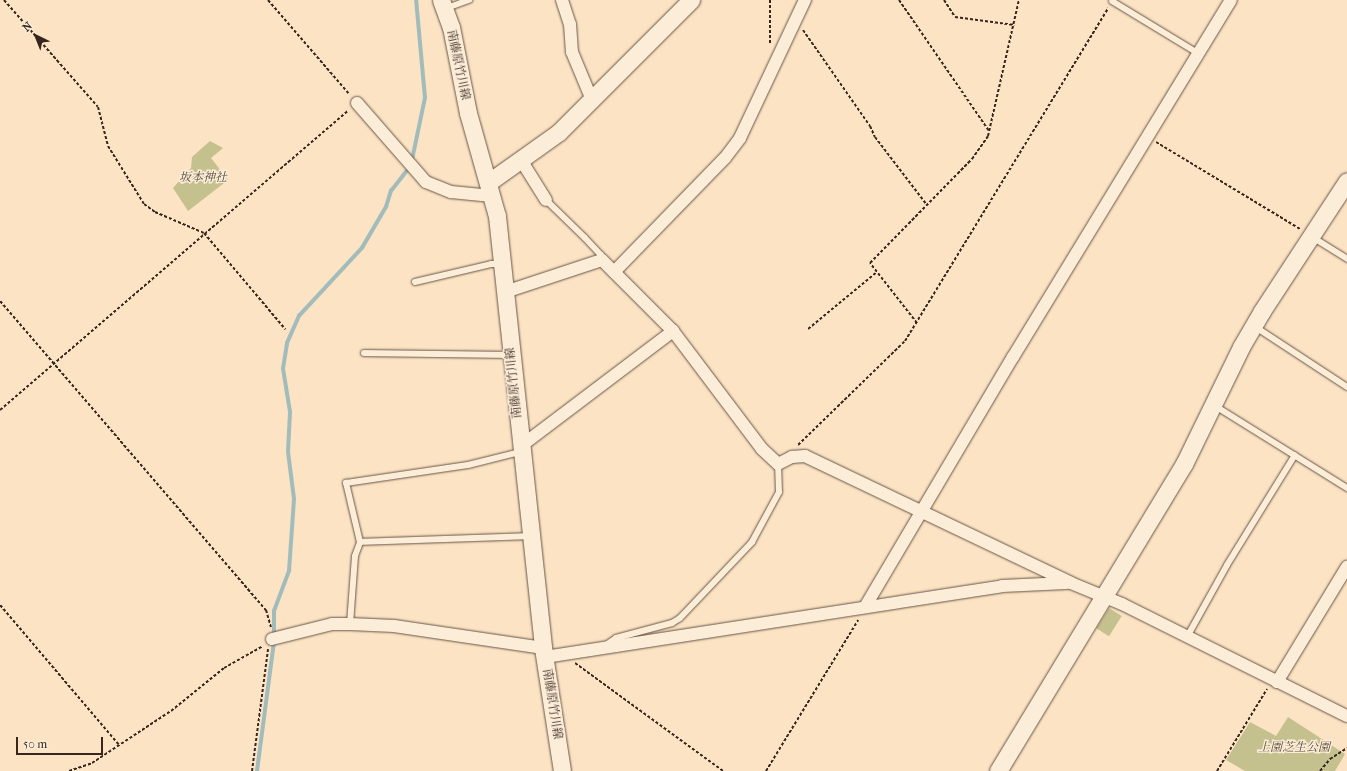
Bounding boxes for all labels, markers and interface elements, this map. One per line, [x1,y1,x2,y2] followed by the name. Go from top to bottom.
[16,16,56,56] north arrow
[20,19,35,34] text: N
[443,28,473,102] street label: 南藤原竹川線
[179,171,227,185] park label: 坂本神社
[503,346,525,420] street label: 南藤原竹川線
[539,667,565,741] street label: 南藤原竹川線
[18,729,105,755] scale bar
[23,737,47,751] text: 50 m
[1258,741,1330,755] park label: 上園芝生公園

